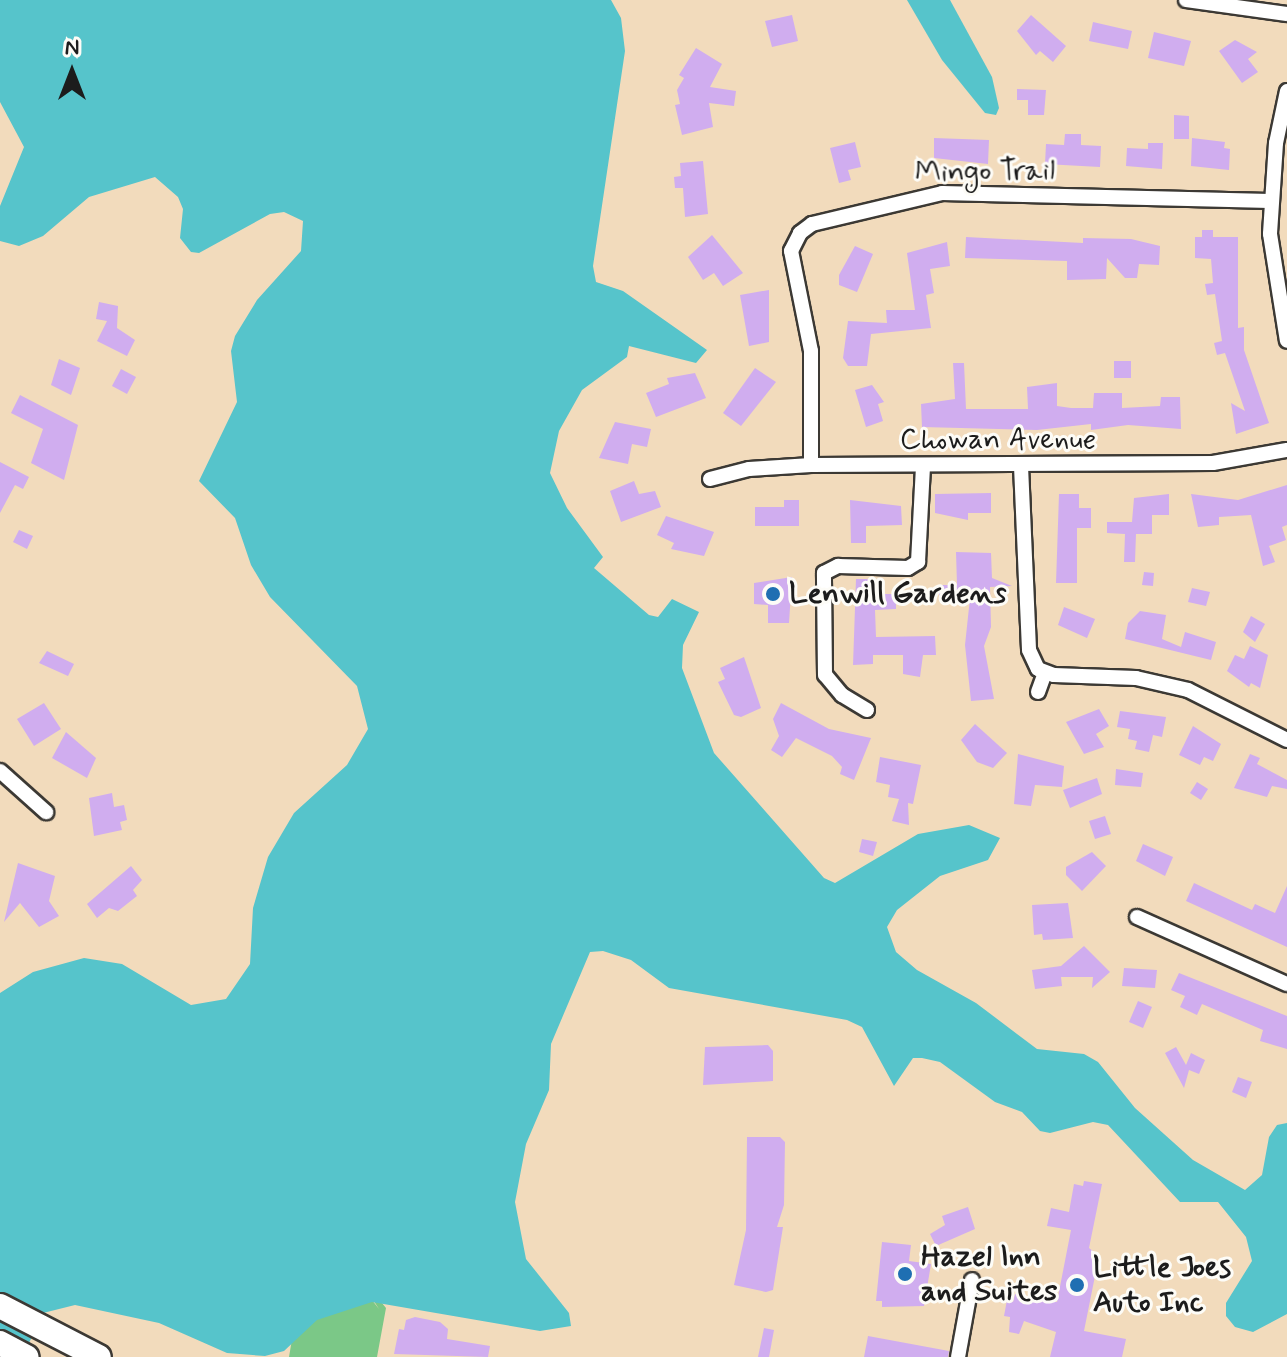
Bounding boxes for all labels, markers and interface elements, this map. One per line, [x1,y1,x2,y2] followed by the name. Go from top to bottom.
[32,32,112,112] north arrow
[65,34,79,62] text: N
[915,153,1055,191] street label: Mingo Trail
[897,422,1099,458] street label: Chowan Avenue
[789,576,996,612] place label: Lenwill Gardens
[764,585,782,603] marker: Lenwill Gardens
[921,1239,1049,1310] place label: Hazel Inn and Suites
[1093,1250,1235,1320] place label: Little Joes Auto Inc
[896,1265,914,1283] marker: Hazel Inn and Suites
[1068,1276,1086,1294] marker: Little Joes Auto Inc

